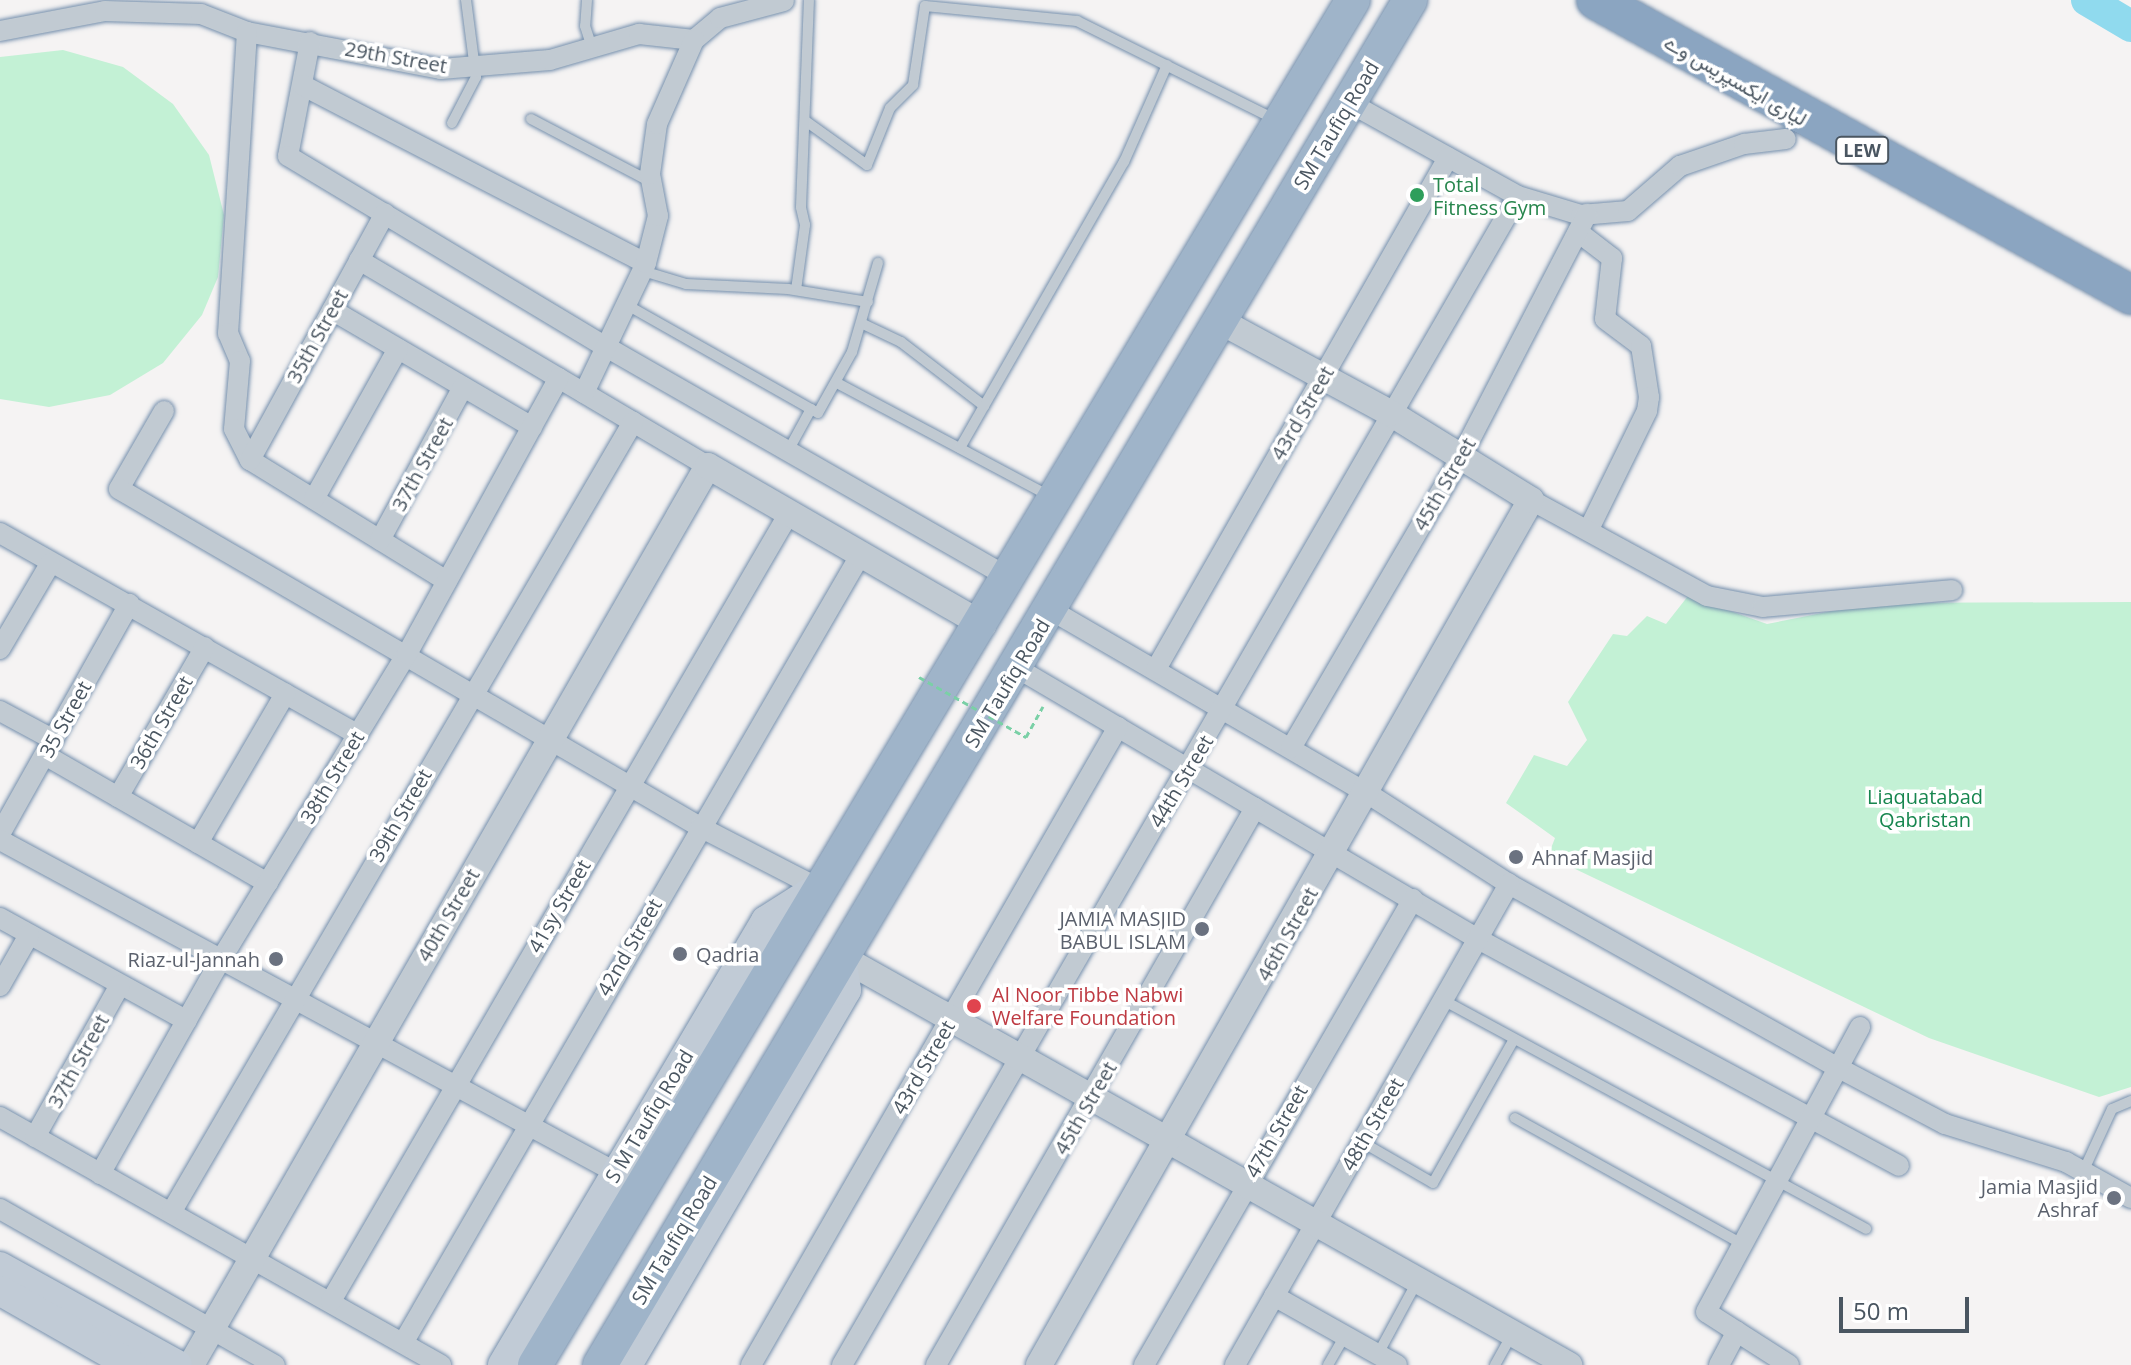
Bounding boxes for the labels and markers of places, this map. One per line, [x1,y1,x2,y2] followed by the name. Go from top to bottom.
[1433,172,1546,219] place label: Total Fitness Gym
[1408,186,1426,204] marker: Total Fitness Gym
[1532,845,1653,869] place label: Ahnaf Masjid
[1507,848,1525,866] marker: Ahnaf Masjid
[1059,906,1186,953] place label: JAMIA MASJID BABUL ISLAM
[1193,920,1211,938] marker: JAMIA MASJID BABUL ISLAM
[696,942,759,966] place label: Qadria
[671,945,689,963] marker: Qadria
[128,947,260,971] place label: Riaz-ul-Jannah
[267,950,285,968] marker: Riaz-ul-Jannah
[992,982,1183,1029] place label: Al Noor Tibbe Nabwi Welfare Foundation
[963,995,985,1017] marker: Al Noor Tibbe Nabwi Welfare Foundation
[1981,1174,2098,1221] place label: Jamia Masjid Ashraf
[2105,1189,2123,1207] marker: Jamia Masjid Ashraf

